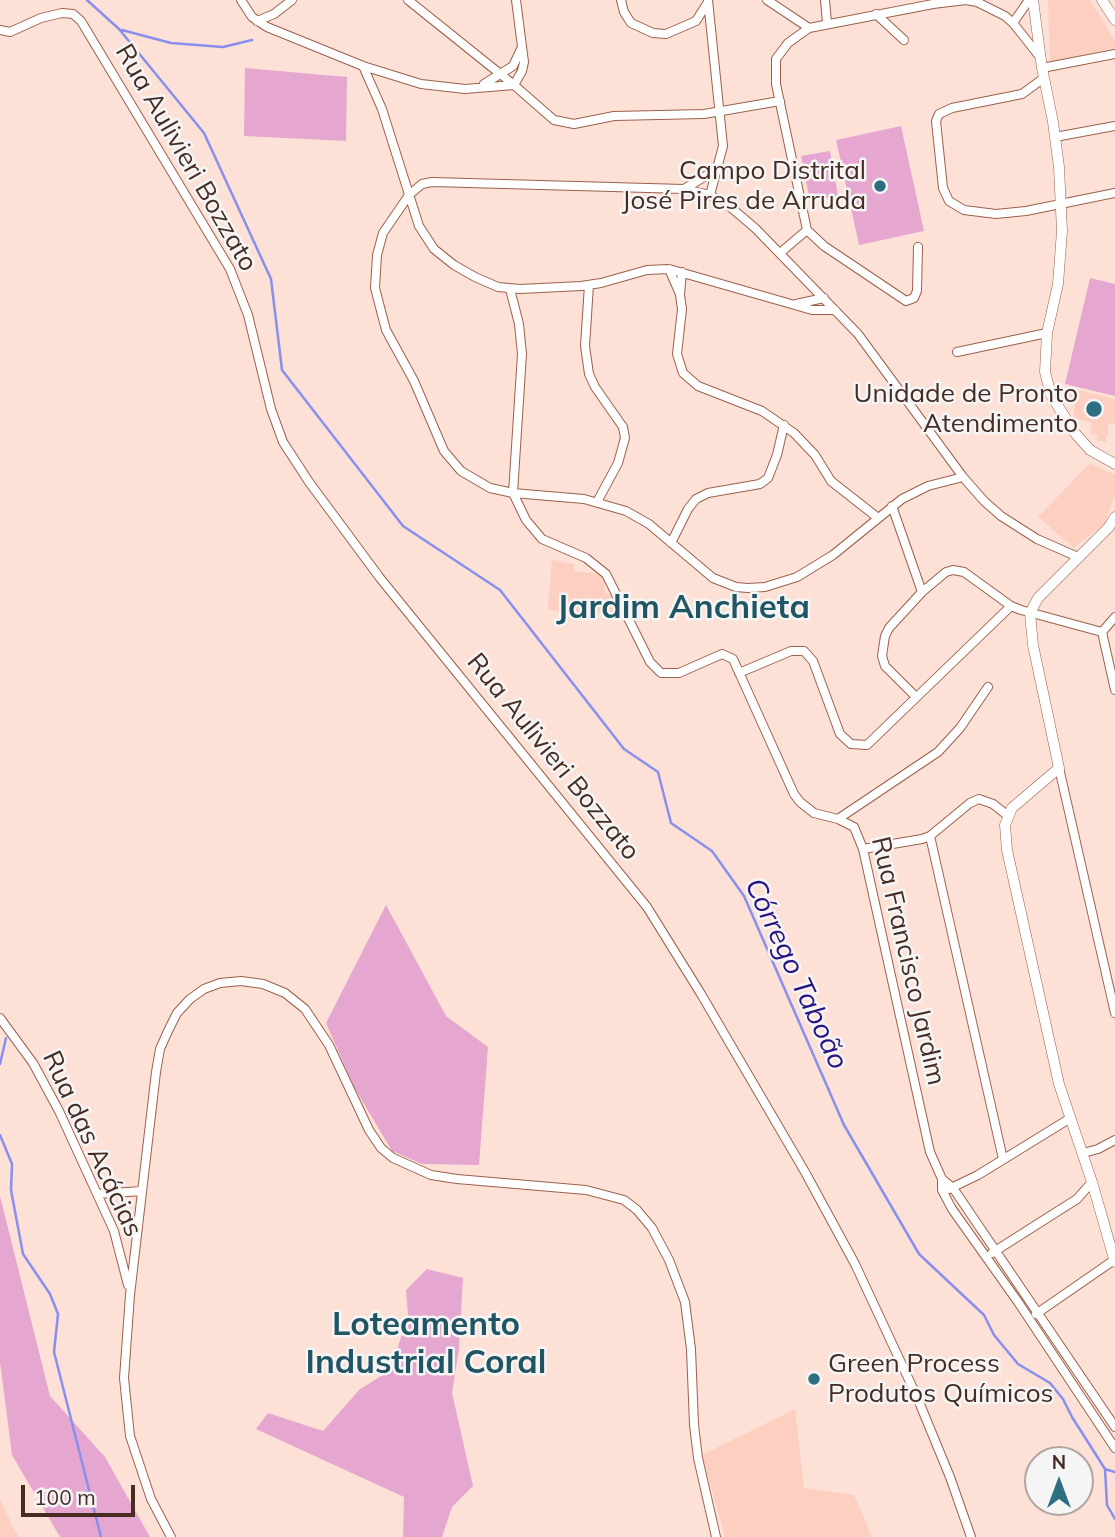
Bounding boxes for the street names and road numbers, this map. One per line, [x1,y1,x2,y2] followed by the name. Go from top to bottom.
[108,39,264,277] street label: Rua Aulivieri Bozzato
[460,647,646,867] street label: Rua Aulivieri Bozzato
[864,834,952,1088] street label: Rua Francisco Jardim
[35,1046,149,1242] street label: Rua das Acácias

